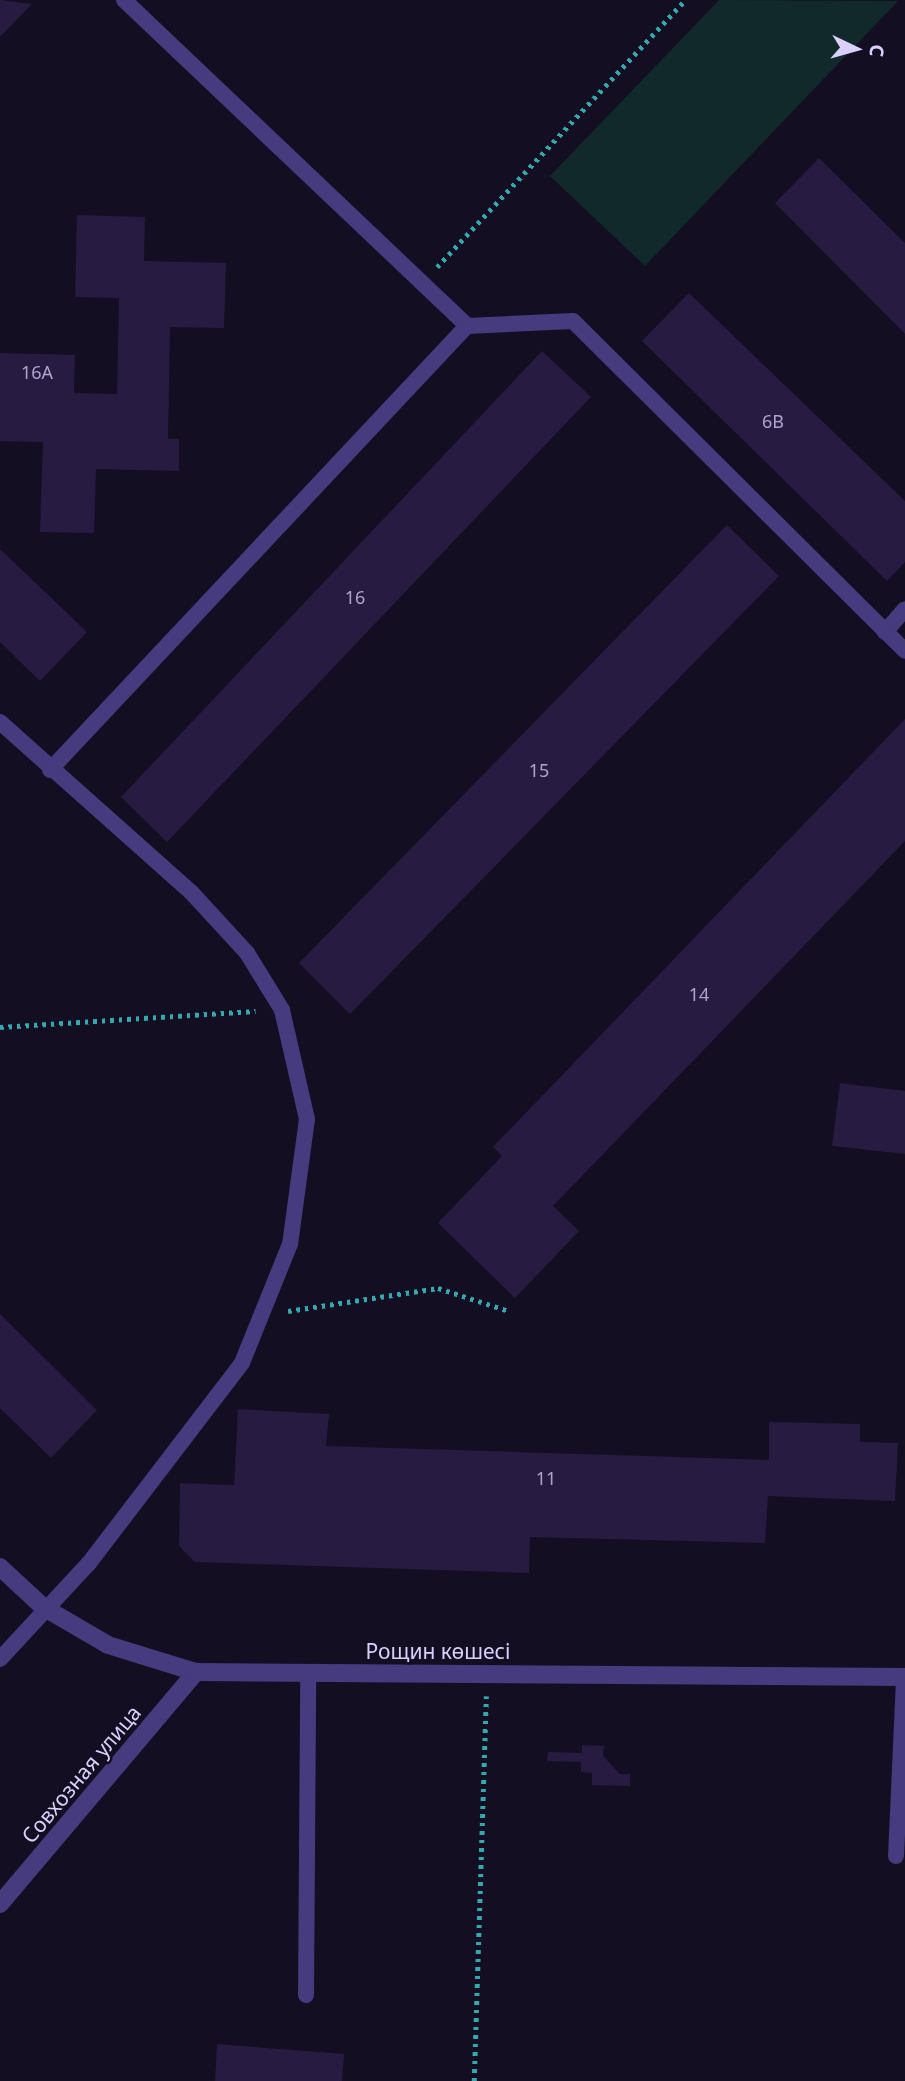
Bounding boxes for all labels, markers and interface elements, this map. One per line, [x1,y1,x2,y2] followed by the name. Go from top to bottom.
[821,14,891,84] north arrow
[863,44,890,58] text: С
[21,361,53,383] house number: 16А
[762,410,784,432] house number: 6В
[345,586,365,608] house number: 16
[529,759,549,781] house number: 15
[689,983,709,1005] house number: 14
[536,1467,556,1489] house number: 11
[366,1638,510,1664] street label: Рощин көшесі
[16,1700,146,1848] street label: Совхозная улица

